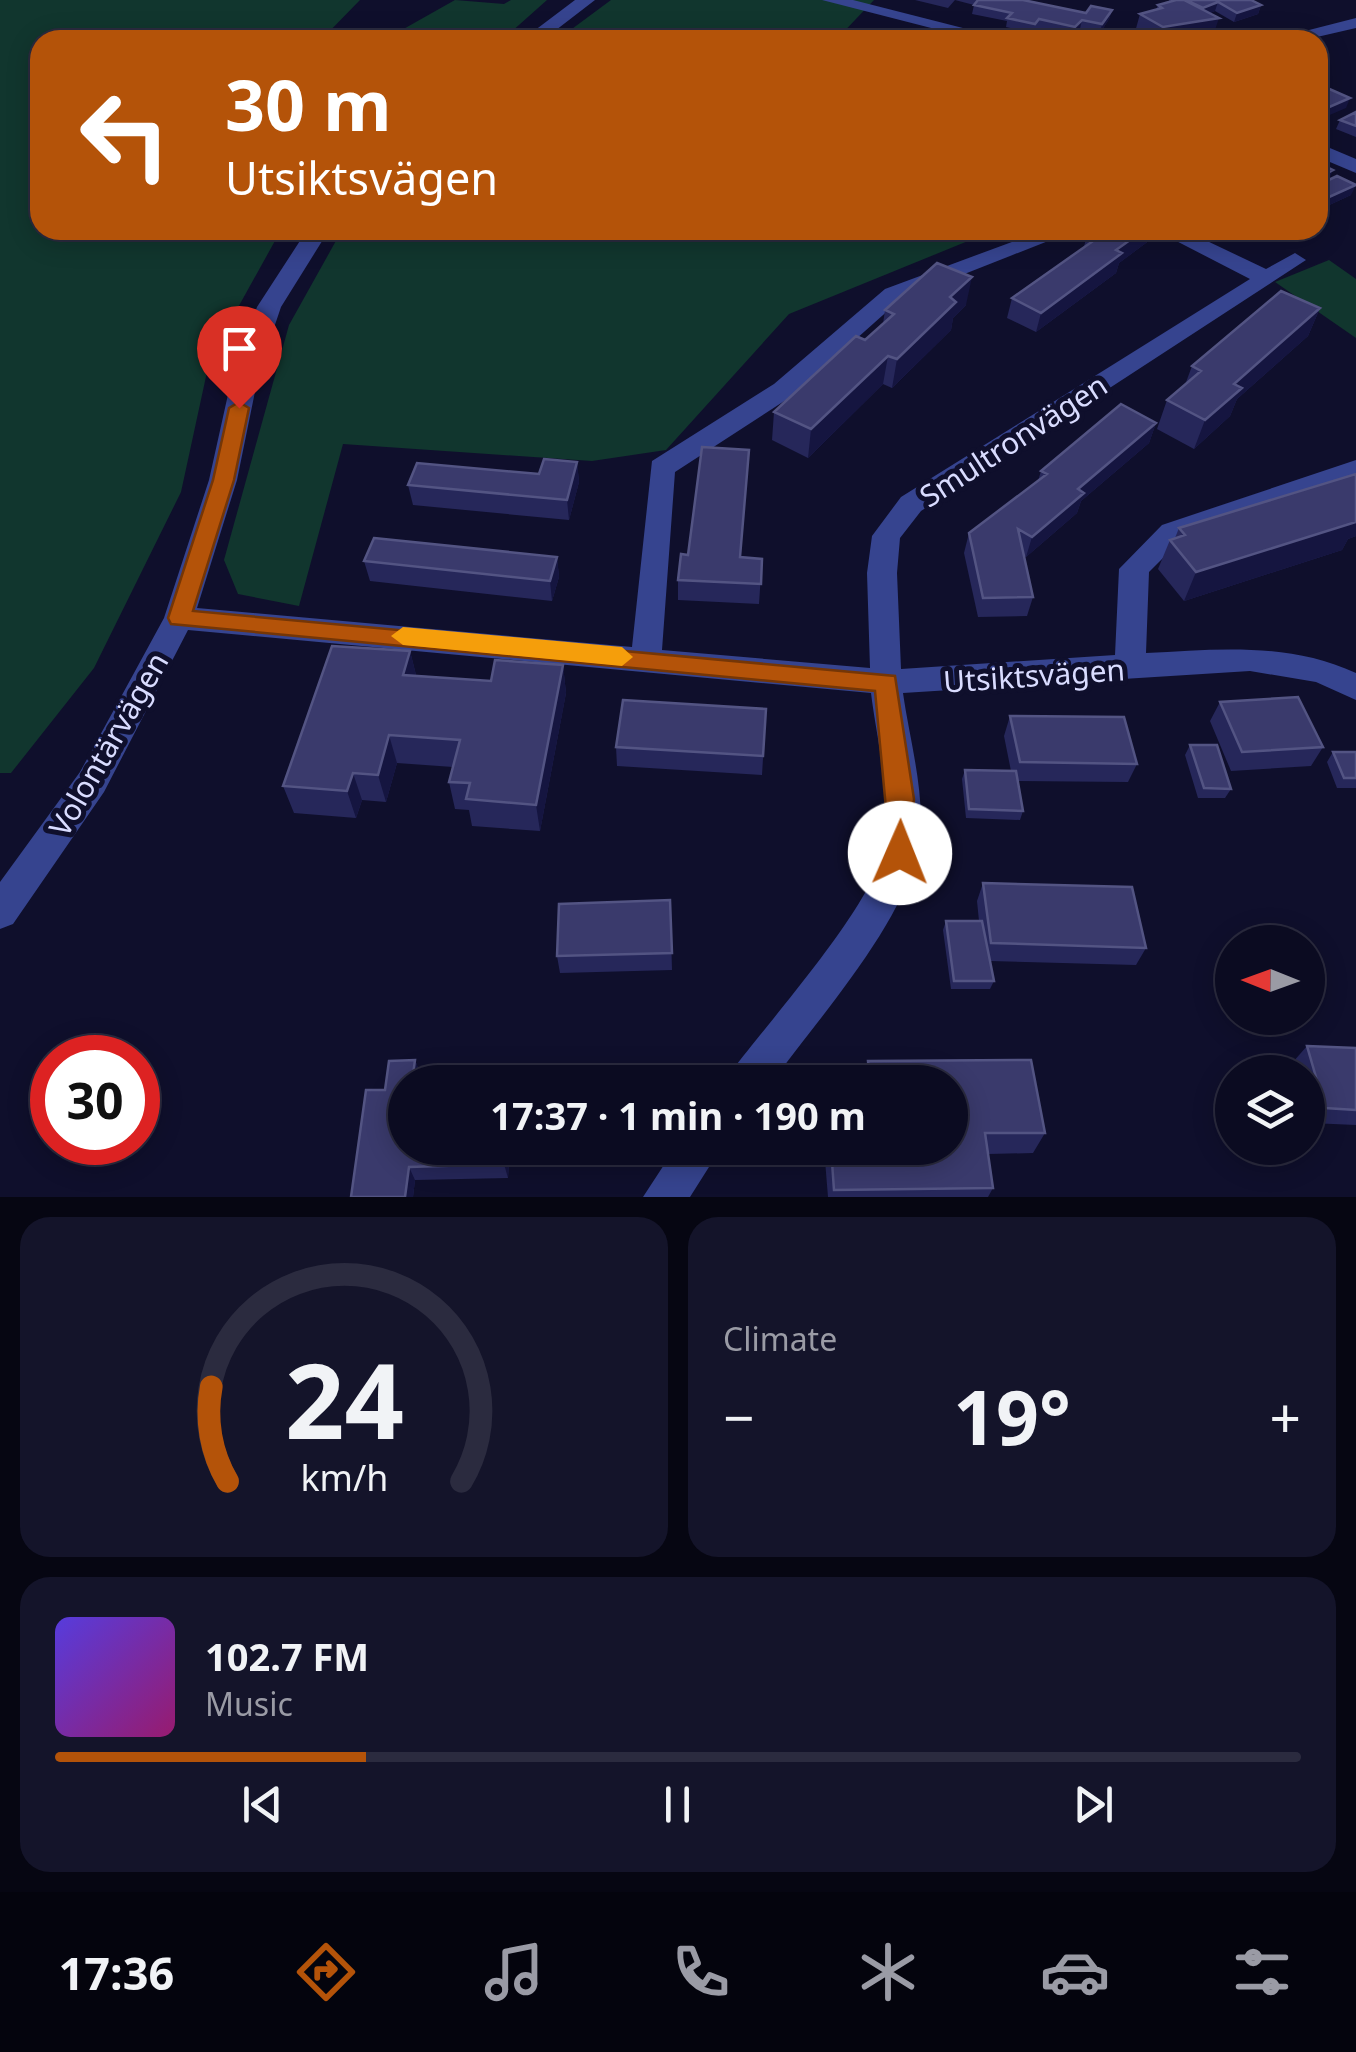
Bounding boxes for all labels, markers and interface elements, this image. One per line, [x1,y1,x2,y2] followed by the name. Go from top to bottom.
[225,56,392,152] text: 30 m
[60,70,190,200] icon: left
[225,147,498,208] text: Utsiktsvägen
[197,306,282,409] pin
[212,321,267,376] icon: arrive
[911,364,1115,516] street label: Smultronvägen
[39,645,177,843] street label: Volontärvägen
[942,648,1126,702] street label: Utsiktsvägen
[848,801,952,905] position arrow
[1215,925,1325,1035] north arrow
[1215,925,1325,1165] map controls
[30,1035,160,1165] speed limit sign: 30
[1215,1055,1325,1165] button: layers
[490,1089,866,1141] text: 17:37 · 1 min · 190 m
[723,1317,837,1360] text: Climate
[285,1328,403,1469] text: 24
[953,1365,1071,1467] text: 19°
[723,1379,754,1454] text: −
[1270,1379,1301,1454] text: +
[300,1453,388,1501] text: km/h
[205,1630,369,1682] text: 102.7 FM
[205,1682,293,1725] text: Music
[235,1777,290,1832] icon: previous
[650,1777,705,1832] icon: pause
[1066,1777,1121,1832] icon: next
[291,1937,361,2007] icon: directions
[479,1937,549,2007] icon: music
[666,1937,736,2007] icon: phone
[853,1937,923,2007] icon: climate
[1040,1937,1110,2007] icon: car
[1227,1937,1297,2007] icon: filters
[59,1942,174,2003] text: 17:36

